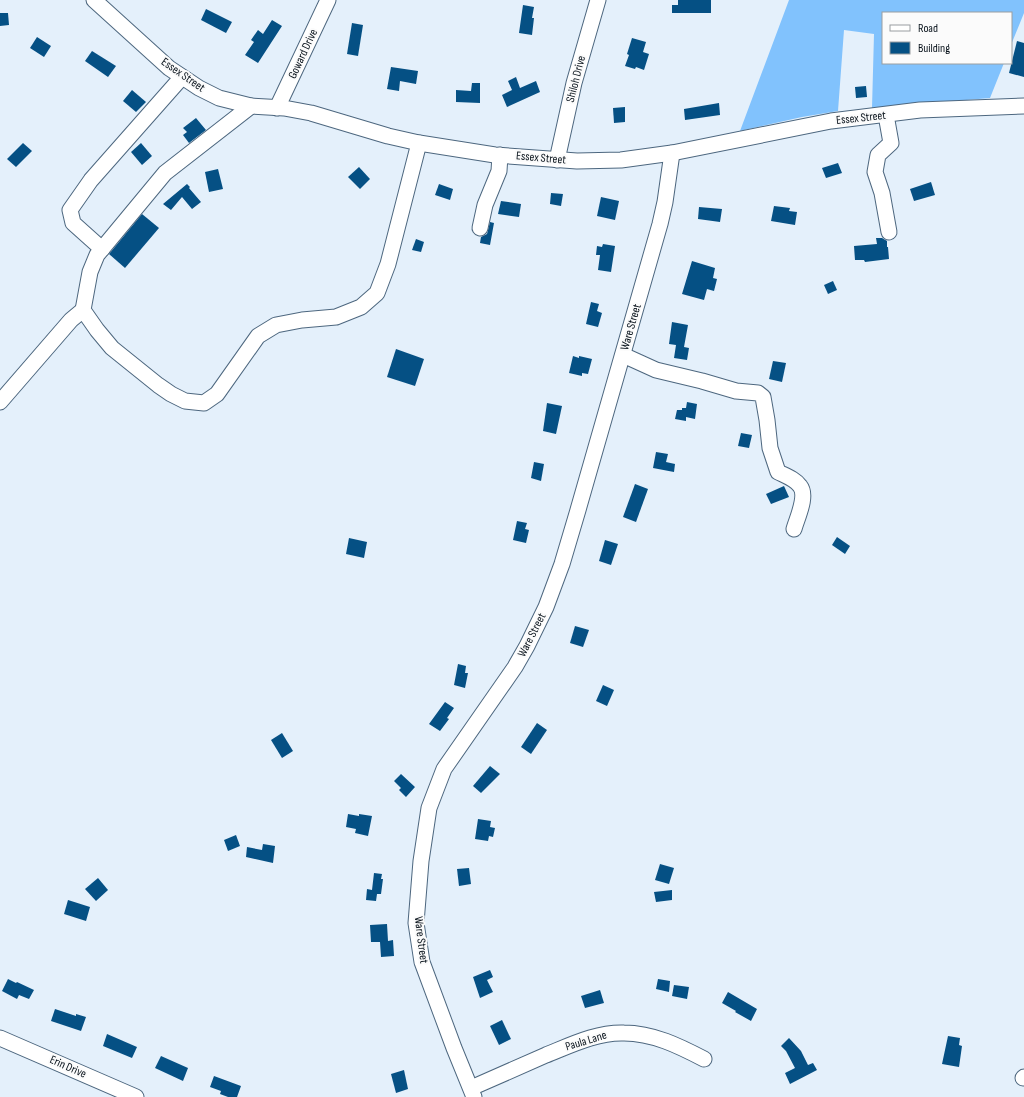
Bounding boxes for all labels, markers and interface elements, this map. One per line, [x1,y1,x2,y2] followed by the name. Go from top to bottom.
[882,12,1012,64] legend
[918,21,938,36] text: Road
[285,27,321,81] street label: Goward Drive
[918,41,950,56] text: Building
[563,54,589,104] street label: Shiloh Drive
[158,55,208,96] street label: Essex Street
[835,108,887,128] street label: Essex Street
[515,148,567,168] street label: Essex Street
[617,302,645,352] street label: Ware Street
[515,610,550,660] street label: Ware Street
[411,916,431,965] street label: Ware Street
[564,1028,609,1054] street label: Paula Lane
[47,1052,89,1082] street label: Erin Drive

